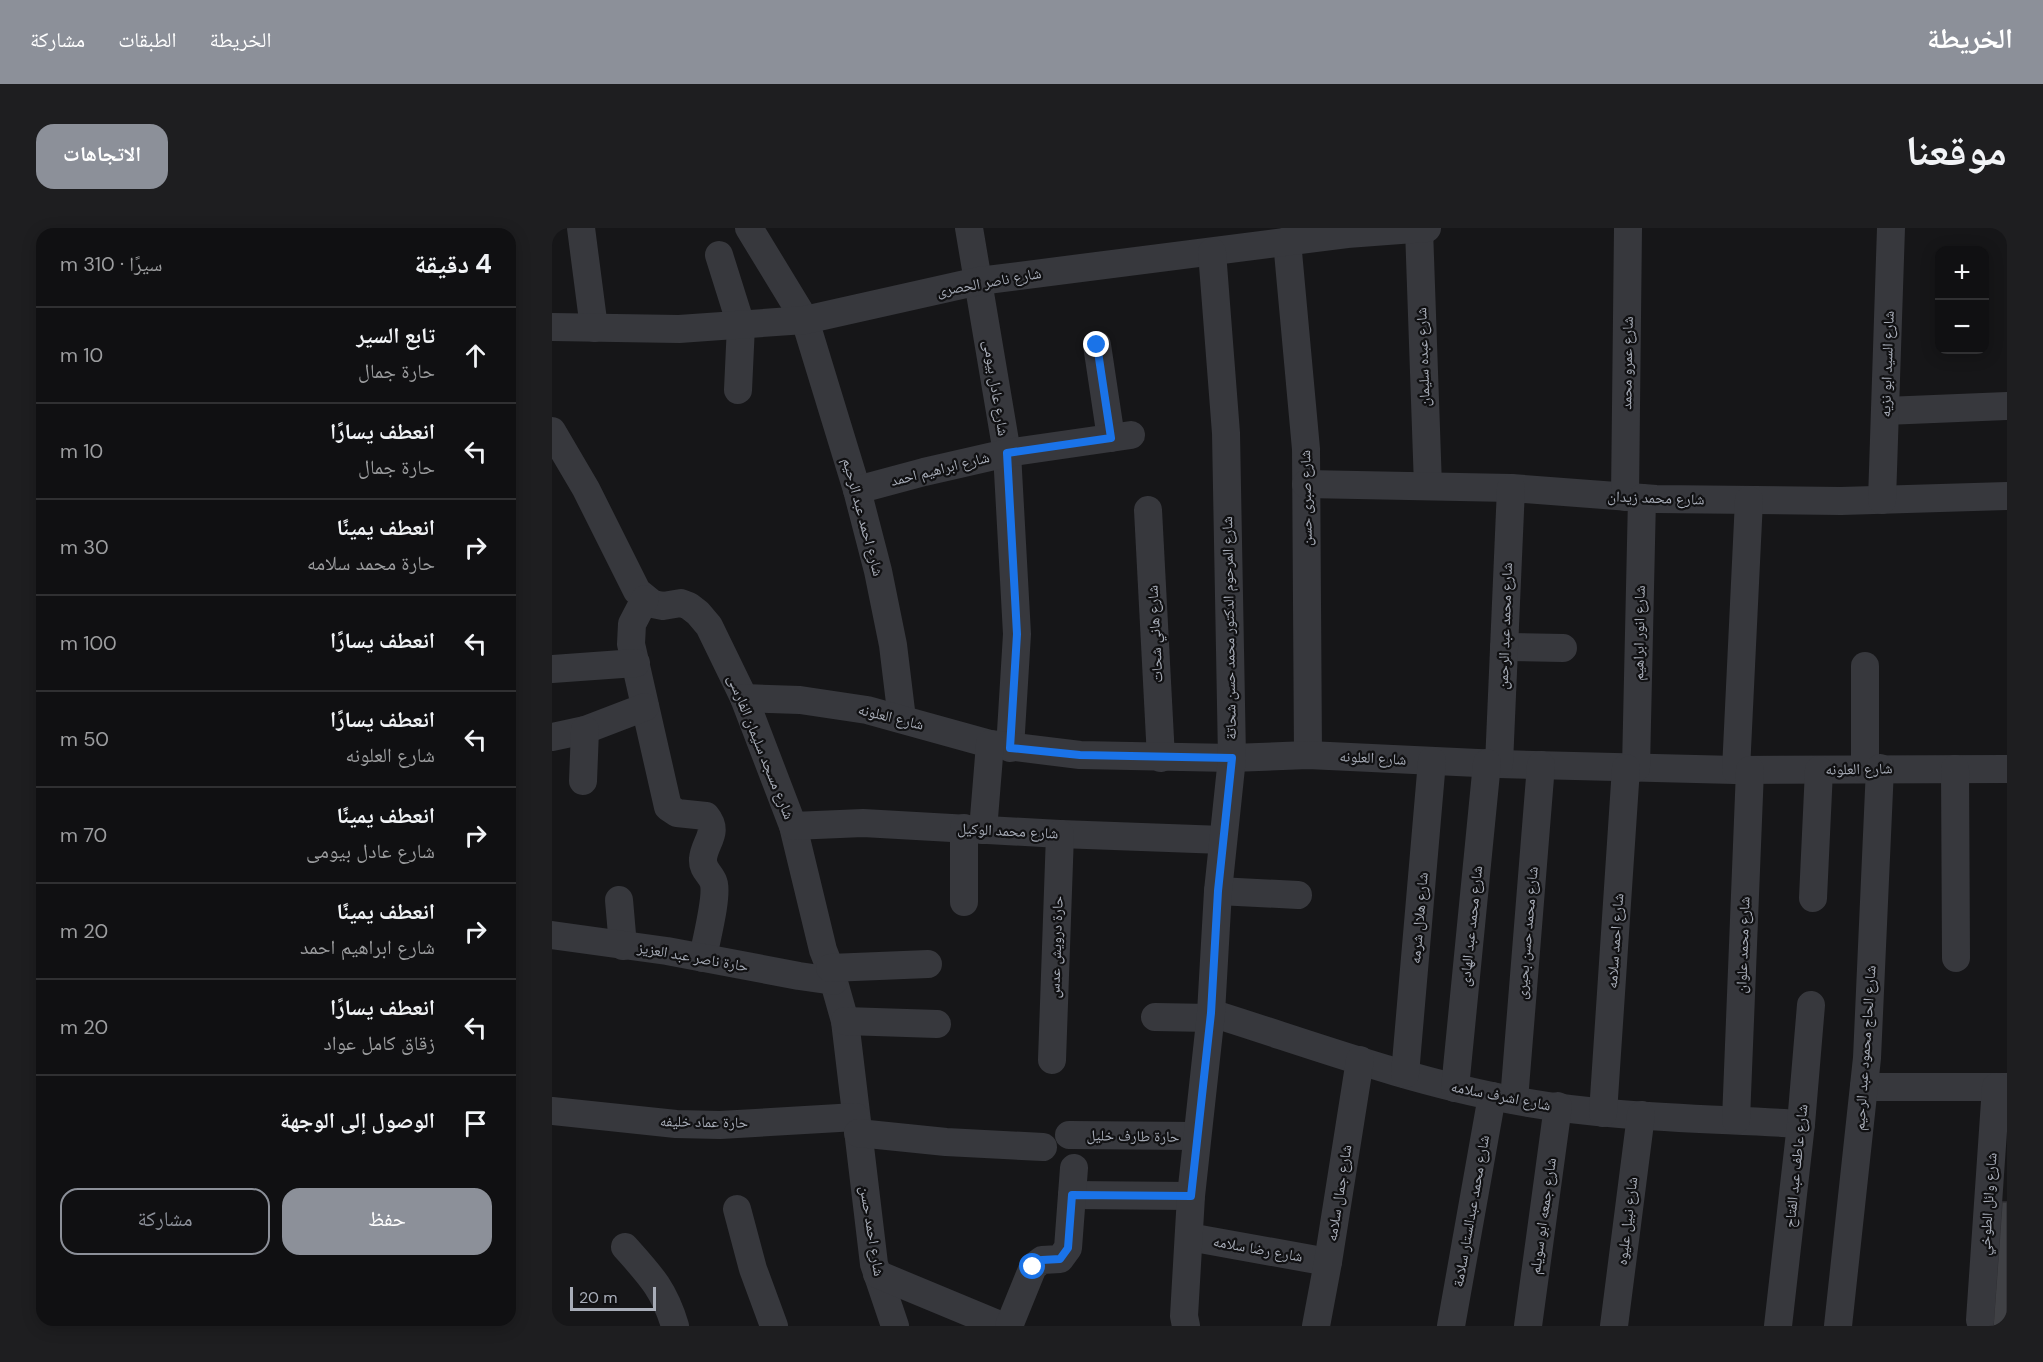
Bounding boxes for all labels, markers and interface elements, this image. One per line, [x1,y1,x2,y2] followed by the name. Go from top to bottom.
[1927,20,2013,57] text: الخريطة
[30,26,85,54] text: مشاركة
[118,26,177,54] text: الطبقات
[210,26,271,54] text: الخريطة
[1906,123,2007,178] text: موقعنا
[36,124,168,189] button: الاتجاهات
[1935,246,1989,354] map controls
[1935,246,1989,300] button: +
[414,247,492,281] text: 4 دقيقة
[60,251,162,277] text: سيرًا · 310 m
[935,263,1043,301] street label: شارع ناصر الحصرى
[1935,300,1989,354] button: −
[1411,307,1435,407] street label: شارع عبده سليمان
[1875,310,1899,418] street label: شارع السيد ابو نزيه
[1616,316,1638,410] street label: شارع عمرو محمد
[356,321,435,350] text: تابع السير
[1083,331,1109,357] route end
[459,339,492,372] icon: ahead
[979,339,1013,437] street label: شارع عادل بيومى
[60,342,103,368] text: 10 m
[358,358,435,384] text: حارة جمال
[330,417,435,446] text: انعطف يسارًا
[459,435,492,468] icon: left
[60,438,103,464] text: 10 m
[888,447,992,491] street label: شارع ابراهيم احمد
[1295,450,1317,546] street label: شارع صبرى حسن
[358,454,435,480] text: حارة جمال
[838,456,888,578] street label: شارع احمد عبد الرحيم
[1607,486,1705,510] street label: شارع محمد زيدان
[337,513,435,542] text: انعطف يمينًا
[1217,516,1241,740] street label: شارع المرحوم الدكتور محمد حسن شحاتة
[459,531,492,564] icon: right
[60,534,109,560] text: 30 m
[307,550,435,576] text: حارة محمد سلامه
[1493,562,1517,690] street label: شارع محمد عبد الرحمن
[1142,585,1169,683] street label: شارع هاني شحات
[1628,585,1650,681] street label: شارع انور ابراهيم
[330,626,435,655] text: انعطف يسارًا
[459,627,492,660] icon: left
[60,630,117,656] text: 100 m
[723,672,799,822] street label: شارع مسجد سليمان الفارسى
[856,699,926,735] street label: شارع العلونه
[330,705,435,734] text: انعطف يسارًا
[459,723,492,756] icon: left
[60,726,109,752] text: 50 m
[346,742,435,768] text: شارع العلونه
[1339,746,1407,770] street label: شارع العلونه
[1825,758,1893,780] street label: شارع العلونه
[337,801,435,830] text: انعطف يمينًا
[957,818,1059,844] street label: شارع محمد الوكيل
[459,819,492,852] icon: right
[60,822,107,848] text: 70 m
[306,838,435,864] text: شارع عادل بيومى
[1455,864,1487,987] street label: شارع محمد عبد الهادى
[1511,865,1543,1000] street label: شارع محمد حسن بحيرى
[1405,871,1433,965] street label: شارع هلال شرمه
[1602,893,1628,989] street label: شارع احمد سلامه
[1044,895,1068,999] street label: حارة درويش عدس
[1731,896,1755,994] street label: شارع محمد علوان
[337,897,435,926] text: انعطف يمينًا
[459,915,492,948] icon: right
[60,918,108,944] text: 20 m
[300,934,435,960] text: شارع ابراهيم احمد
[635,937,750,977] street label: حارة ناصر عبد العزيز
[1849,965,1881,1131] street label: شارع الحاج محمود عبد الرحيم
[330,993,435,1022] text: انعطف يسارًا
[459,1011,492,1044] icon: left
[60,1014,108,1040] text: 20 m
[323,1030,435,1056] text: زقاق كامل عواد
[1449,1077,1553,1116] street label: شارع اشرف سلامه
[1780,1103,1812,1229] street label: شارع عاطف عبد الفتاح
[280,1106,435,1135] text: الوصول إلى الوجهة
[459,1107,492,1140] icon: arrive
[660,1111,749,1133] street label: حارة عماد خليفه
[1086,1125,1180,1147] street label: حارة طارف خليل
[1448,1133,1494,1289] street label: شارع محمد عبدالستار سلامة
[1321,1143,1357,1243] street label: شارع جمال سلامه
[1974,1152,2003,1256] street label: شارع وائل الطوخي
[1525,1156,1561,1276] street label: شارع جمعه ابو سويلم
[1612,1175,1642,1266] street label: شارع نبيل عليوه
[855,1184,889,1278] street label: شارع احمد حسن
[60,1188,270,1255] button: مشاركة
[282,1188,492,1255] button: حفظ
[1212,1231,1304,1267] street label: شارع رضا سلامه
[1019,1253,1045,1279] route start
[570,1284,656,1312] scale bar
[579,1287,618,1308] text: 20 m

